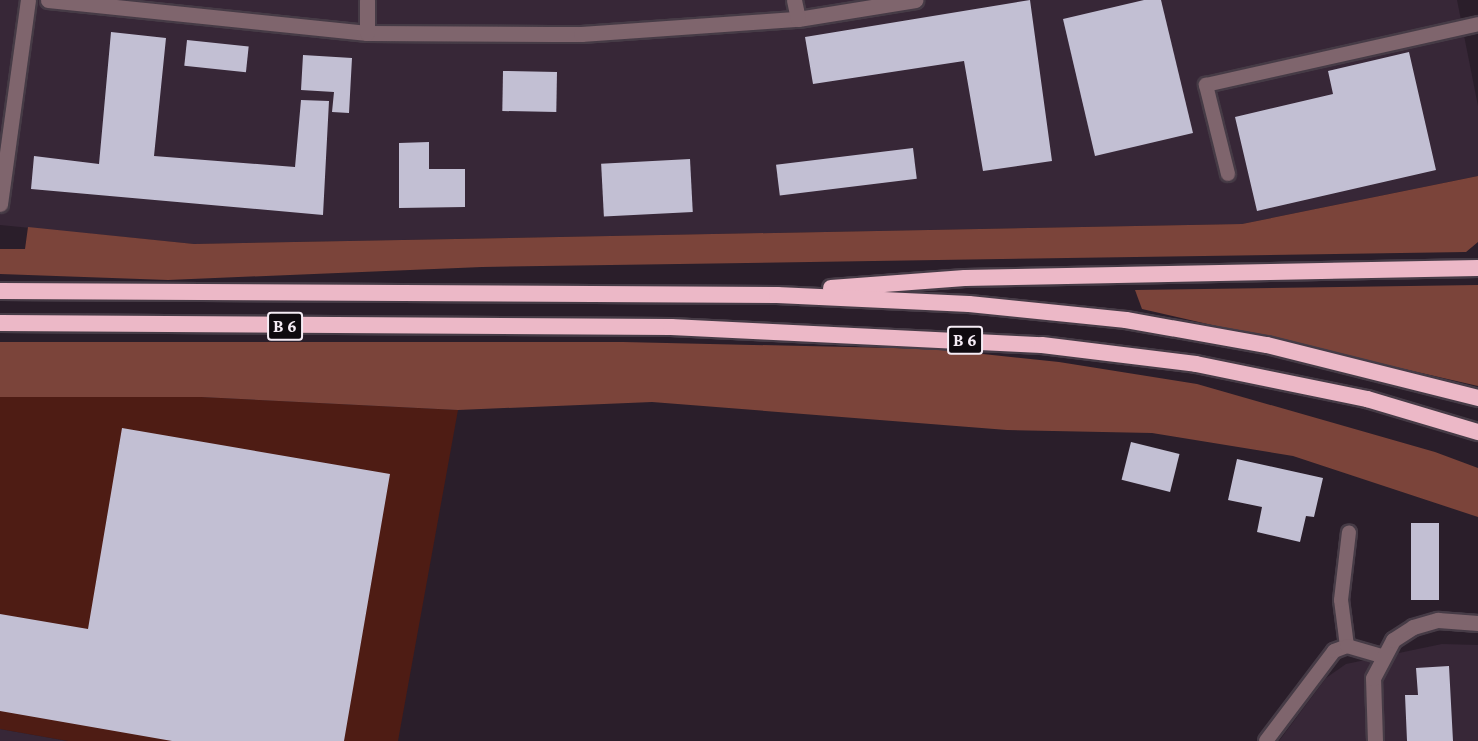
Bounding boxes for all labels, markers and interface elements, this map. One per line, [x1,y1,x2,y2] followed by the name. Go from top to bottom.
[267,311,303,341] road number: B 6
[947,325,983,355] road number: B 6

